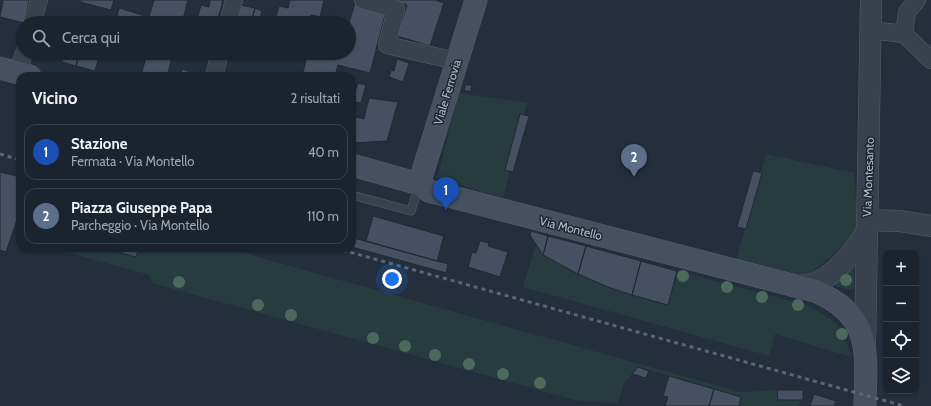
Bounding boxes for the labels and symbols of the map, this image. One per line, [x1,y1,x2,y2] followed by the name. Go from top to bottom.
[430,57,464,127] street label: Viale Ferrovia
[859,136,877,217] street label: Via Montesanto
[621,144,647,177] pin: 2
[433,177,459,210] pin: 1
[538,213,604,243] street label: Via Montello
[382,269,402,289] your location

